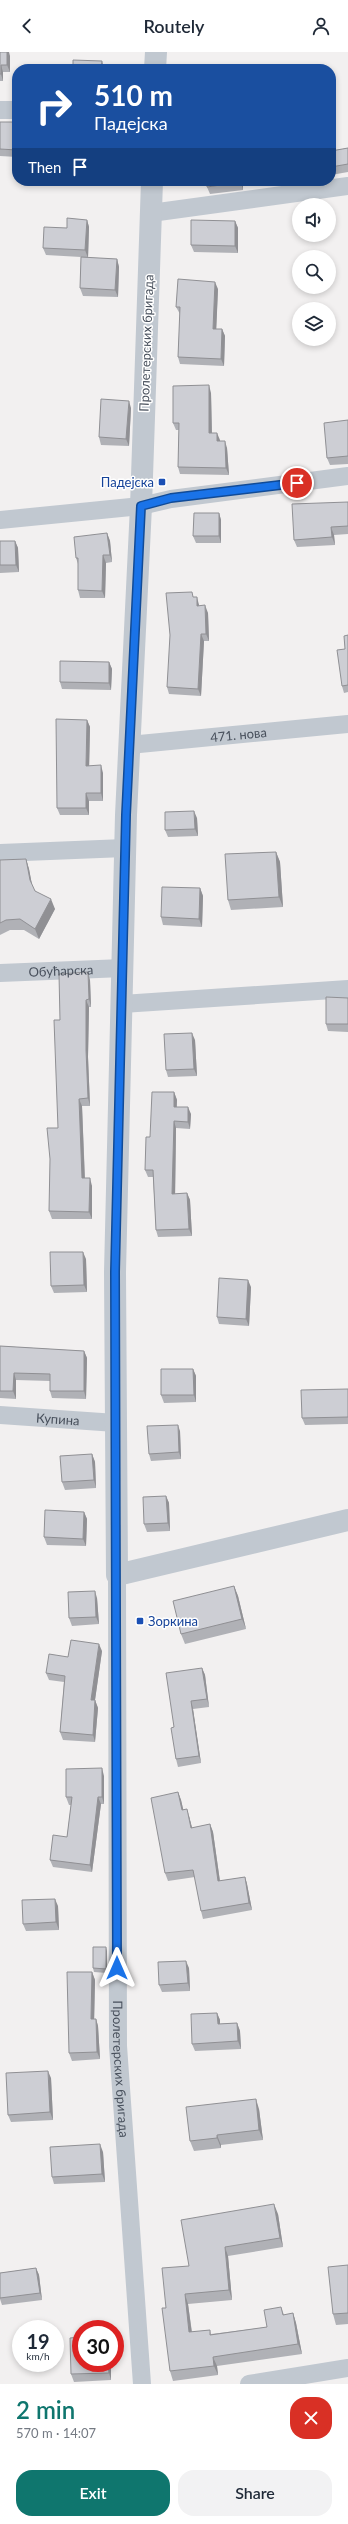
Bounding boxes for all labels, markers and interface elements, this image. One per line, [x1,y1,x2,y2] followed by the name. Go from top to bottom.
[16,15,38,37] icon: back
[143,15,205,37] text: Routely
[310,15,332,37] icon: person
[94,78,173,112] text: 510 m
[28,80,80,132] icon: right
[94,112,168,134] text: Падејска
[69,156,91,178] icon: arrive
[28,158,61,176] text: Then
[292,198,336,346] map controls
[292,198,336,242] button: sound
[292,250,336,294] button: search
[136,274,156,412] street label: Пролетерских бригада
[292,302,336,346] button: layers
[280,466,314,500] pin
[286,472,308,494] icon: arrive
[101,474,154,490] place label: Падејска
[157,477,167,487] marker: Падејска
[210,724,267,745] street label: 471. нова
[28,961,94,980] street label: Обућарска
[36,1410,80,1428] street label: Купина
[148,1613,198,1629] place label: Зоркина
[135,1616,145,1626] marker: Зоркина
[96,1947,138,1989] position arrow
[110,2000,132,2138] street label: Пролетерских бригада
[72,2320,124,2372] speed limit sign: 30
[26,2329,50,2353] text: 19
[26,2350,50,2362] text: km/h
[16,2395,75,2424] text: 2 min
[290,2397,332,2439] button: close
[16,2425,96,2441] text: 570 m · 14:07
[16,2470,170,2516] button: Exit
[178,2470,332,2516] button: Share

